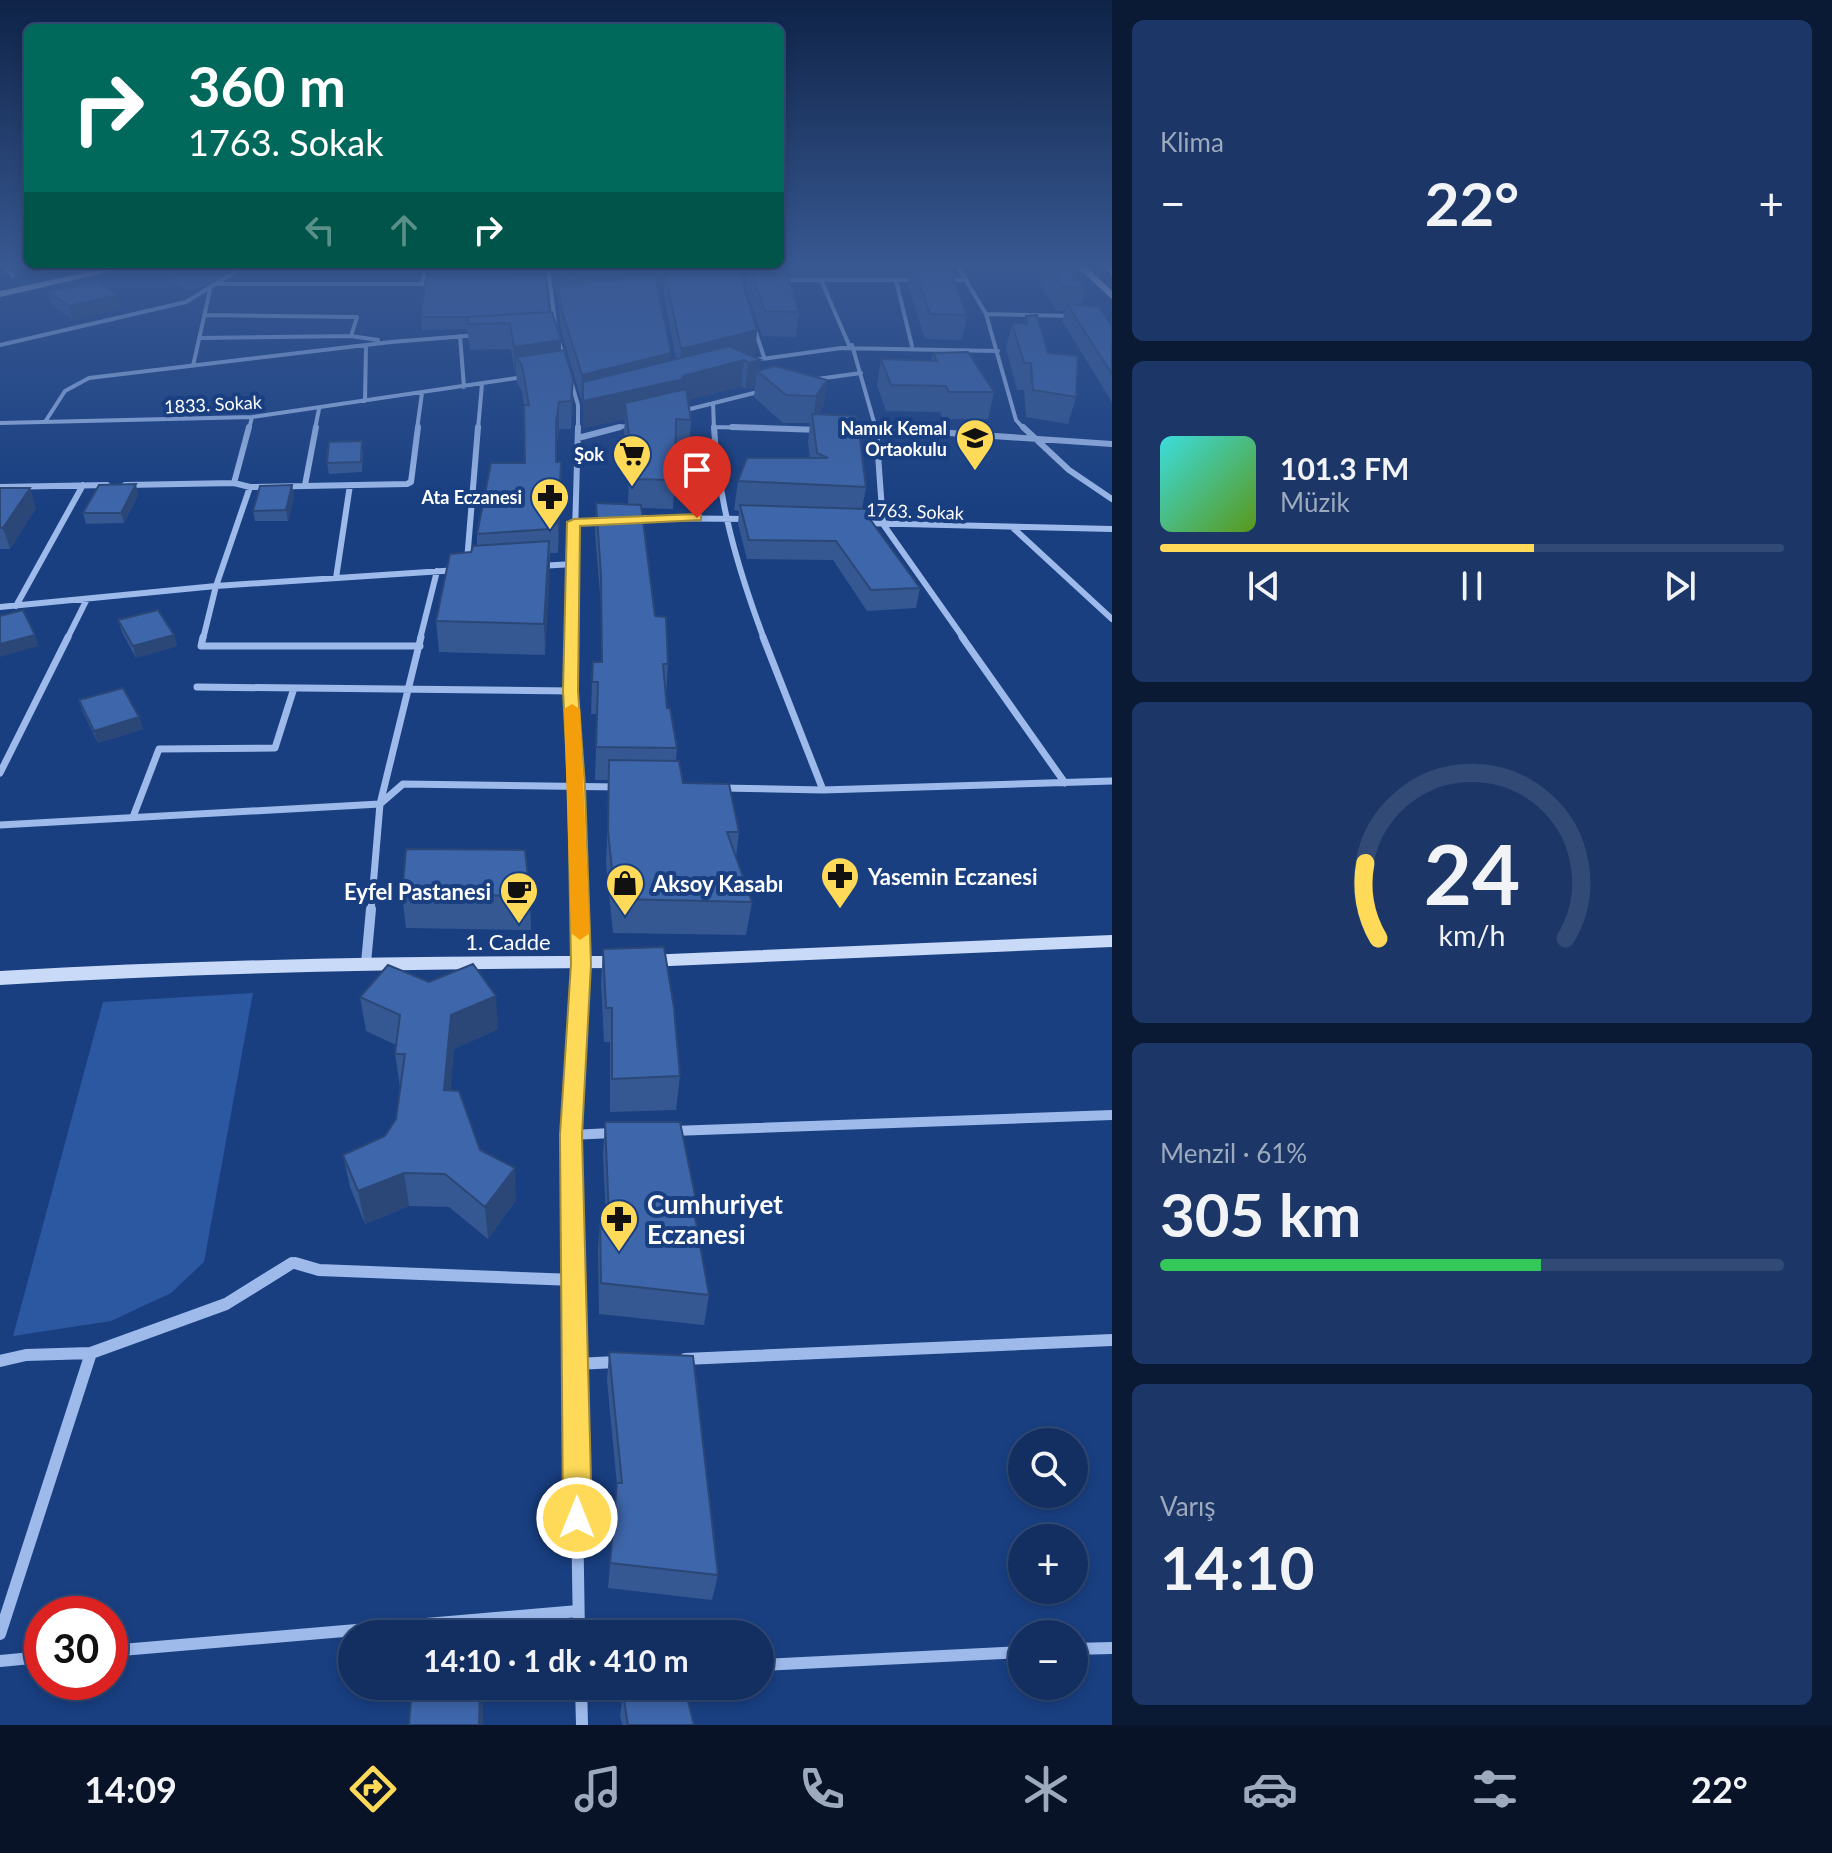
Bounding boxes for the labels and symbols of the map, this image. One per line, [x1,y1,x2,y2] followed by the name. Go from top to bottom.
[164,390,263,418] street label: 1833. Sokak
[841,417,947,460] place label: Namık Kemal Ortaokulu
[954,417,996,472] school or university icon: Namık Kemal Ortaokulu
[611,433,653,488] supermarket icon: Şok
[663,436,731,518] pin
[574,443,604,465] place label: Şok
[529,476,571,531] pharmacy icon: Ata Eczanesi
[421,486,522,508] place label: Ata Eczanesi
[866,498,965,524] street label: 1763. Sokak
[819,855,861,910] pharmacy icon: Yasemin Eczanesi
[604,862,646,917] shop icon: Aksoy Kasabı
[867,863,1038,890] place label: Yasemin Eczanesi
[498,870,540,925] cafe icon: Eyfel Pastanesi
[652,870,783,897] place label: Aksoy Kasabı
[344,878,491,905] place label: Eyfel Pastanesi
[465,928,551,955] street label: 1. Cadde
[647,1188,783,1250] place label: Cumhuriyet Eczanesi
[598,1198,640,1253] pharmacy icon: Cumhuriyet Eczanesi
[535,1476,619,1560] position arrow
[24,1596,128,1700] speed limit sign: 30

